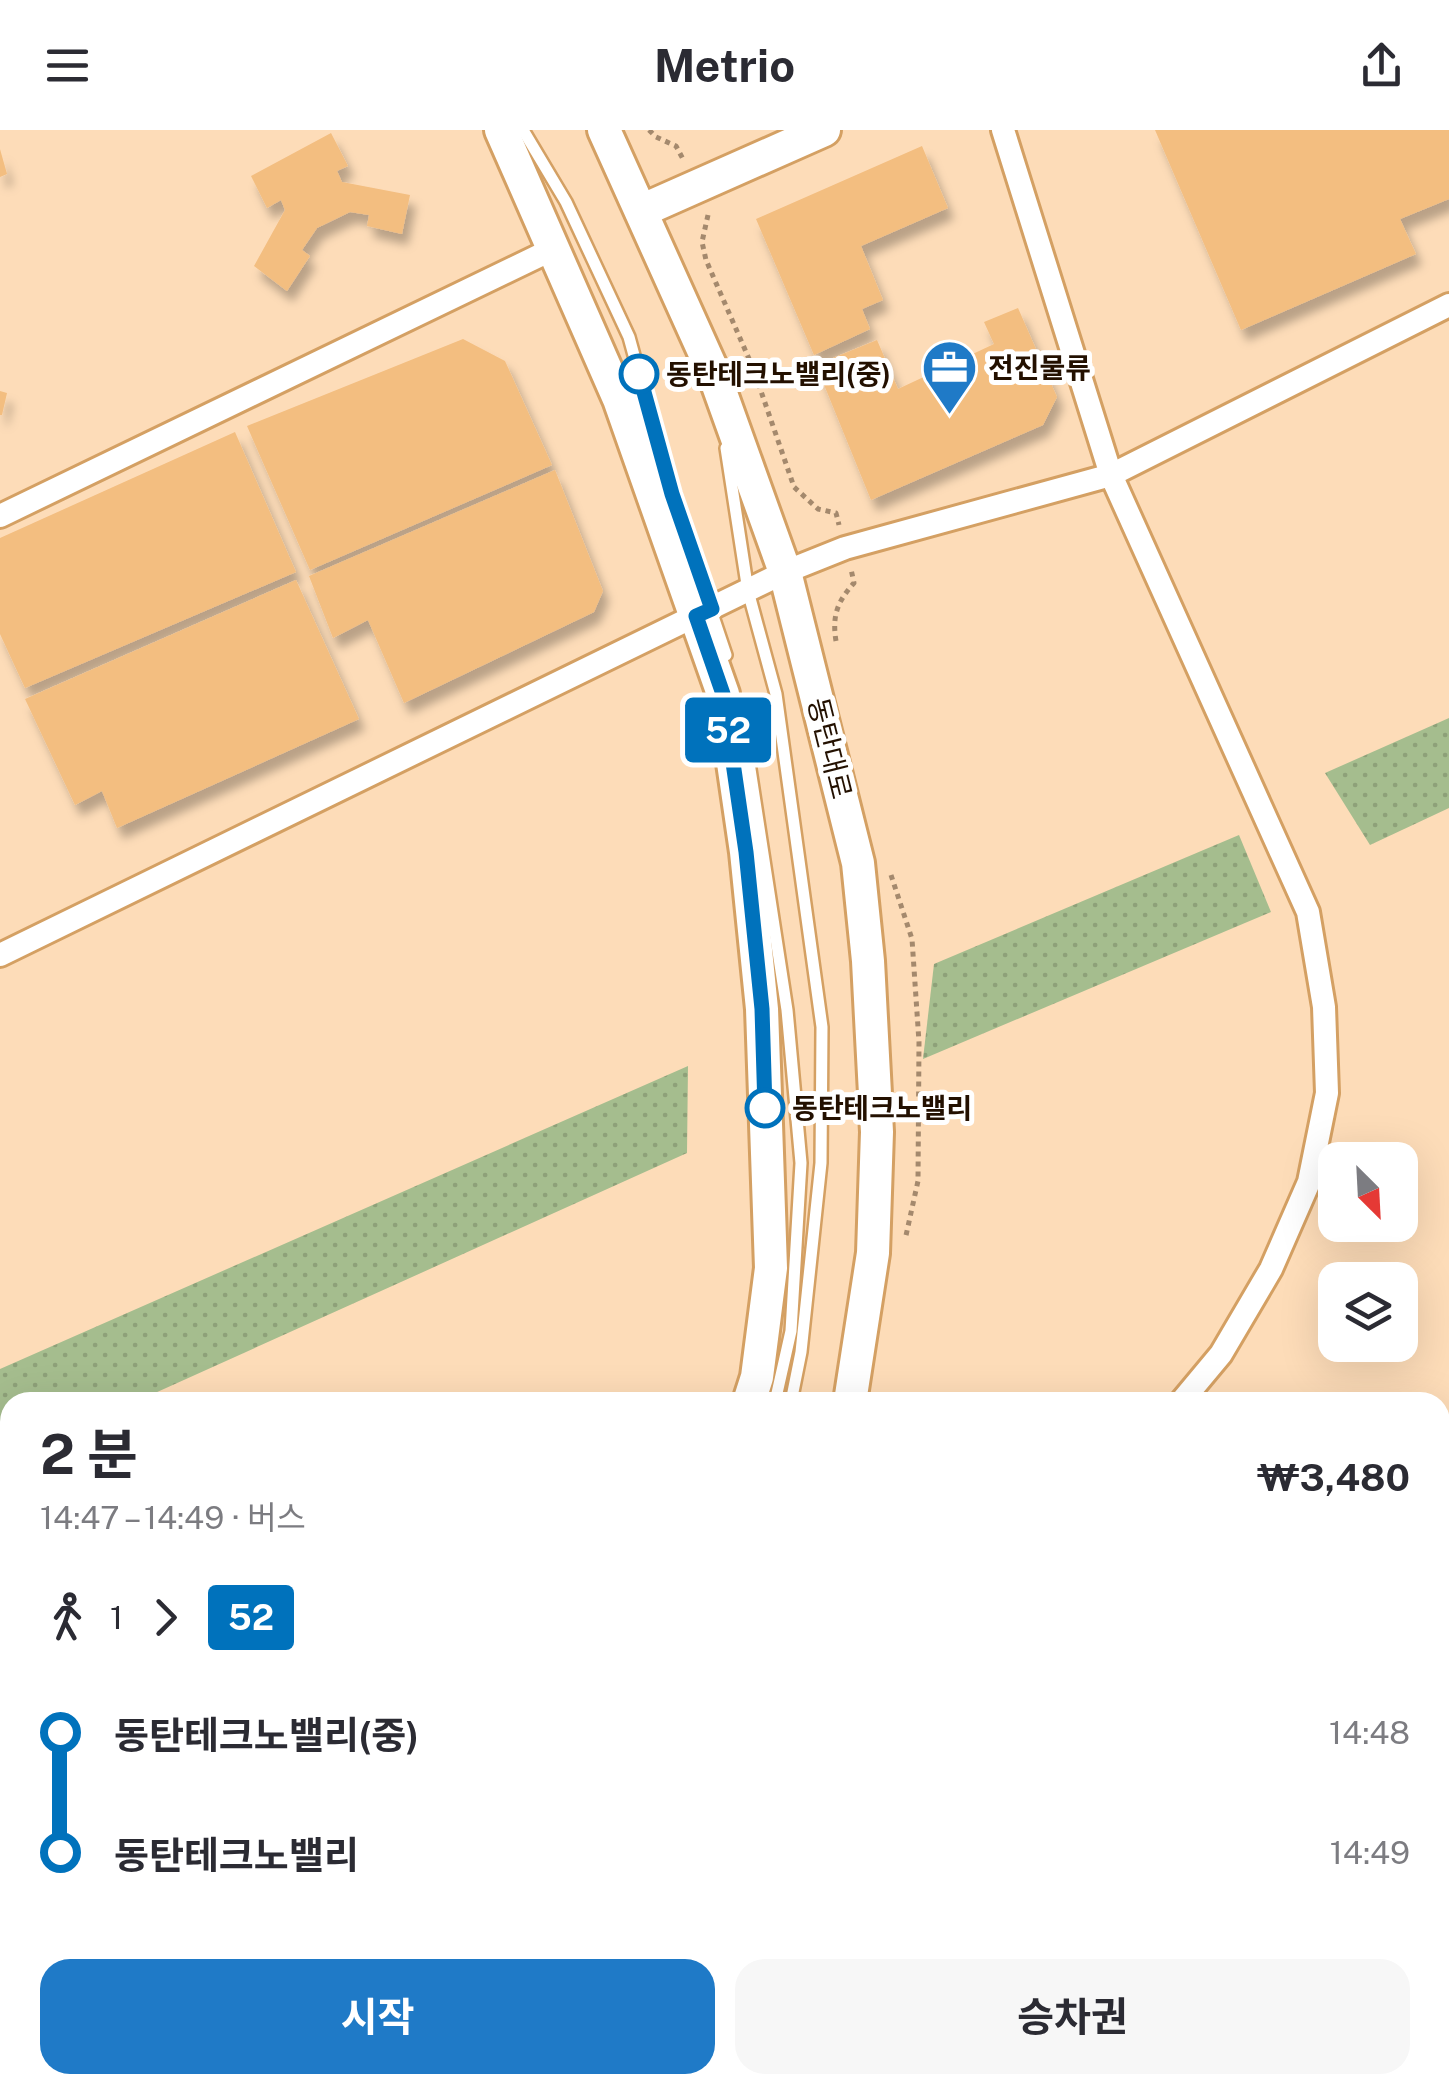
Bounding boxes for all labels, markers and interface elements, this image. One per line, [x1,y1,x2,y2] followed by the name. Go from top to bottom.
[40,38,95,93] icon: menu
[1354,38,1409,93] icon: share
[654,39,795,92] text: Metrio
[919,338,979,417] office icon: 전진물류
[988,351,1091,384] place label: 전진물류
[620,355,658,393] marker: 동탄테크노밸리(중)
[666,357,891,390] place label: 동탄테크노밸리(중)
[802,694,859,802] street label: 동탄대로
[683,698,773,762] line badge: 52
[705,710,751,751] text: 52
[746,1089,784,1127] marker: 동탄테크노밸리
[792,1091,972,1124] place label: 동탄테크노밸리
[1318,1142,1418,1242] north arrow
[1318,1142,1418,1362] map controls
[1318,1262,1418,1362] button: layers
[40,1422,138,1486] text: 2 분
[1257,1455,1410,1500] text: ₩3,480
[40,1499,306,1536] text: 14:47 – 14:49 · 버스
[40,1590,95,1645] icon: walk
[138,1590,193,1645] icon: forward
[228,1597,274,1638] text: 52
[110,1599,123,1636] text: 1
[114,1713,419,1758] text: 동탄테크노밸리(중)
[1329,1714,1410,1751] text: 14:48
[114,1833,359,1878] text: 동탄테크노밸리
[1330,1834,1410,1871] text: 14:49
[40,1959,715,2074] button: 시작
[735,1959,1410,2074] button: 승차권

